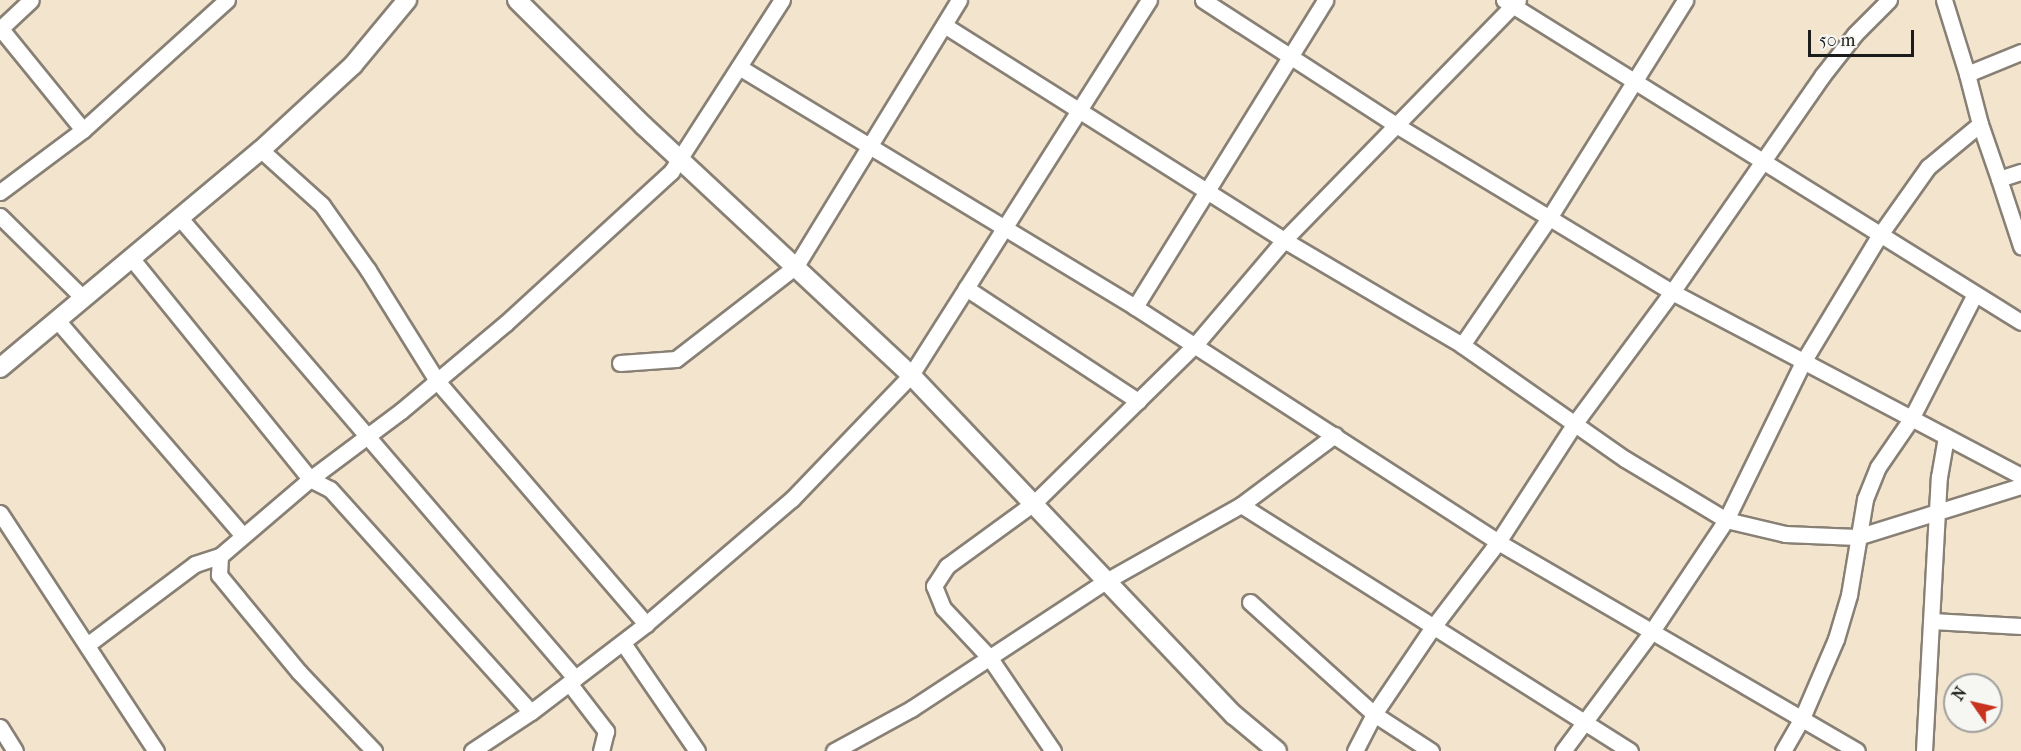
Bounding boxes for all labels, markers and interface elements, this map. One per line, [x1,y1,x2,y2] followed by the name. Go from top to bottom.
[1811,18,1918,56] scale bar
[1819,30,1855,51] text: 50 m
[1943,673,2003,733] north arrow
[1948,683,1971,704] text: N

